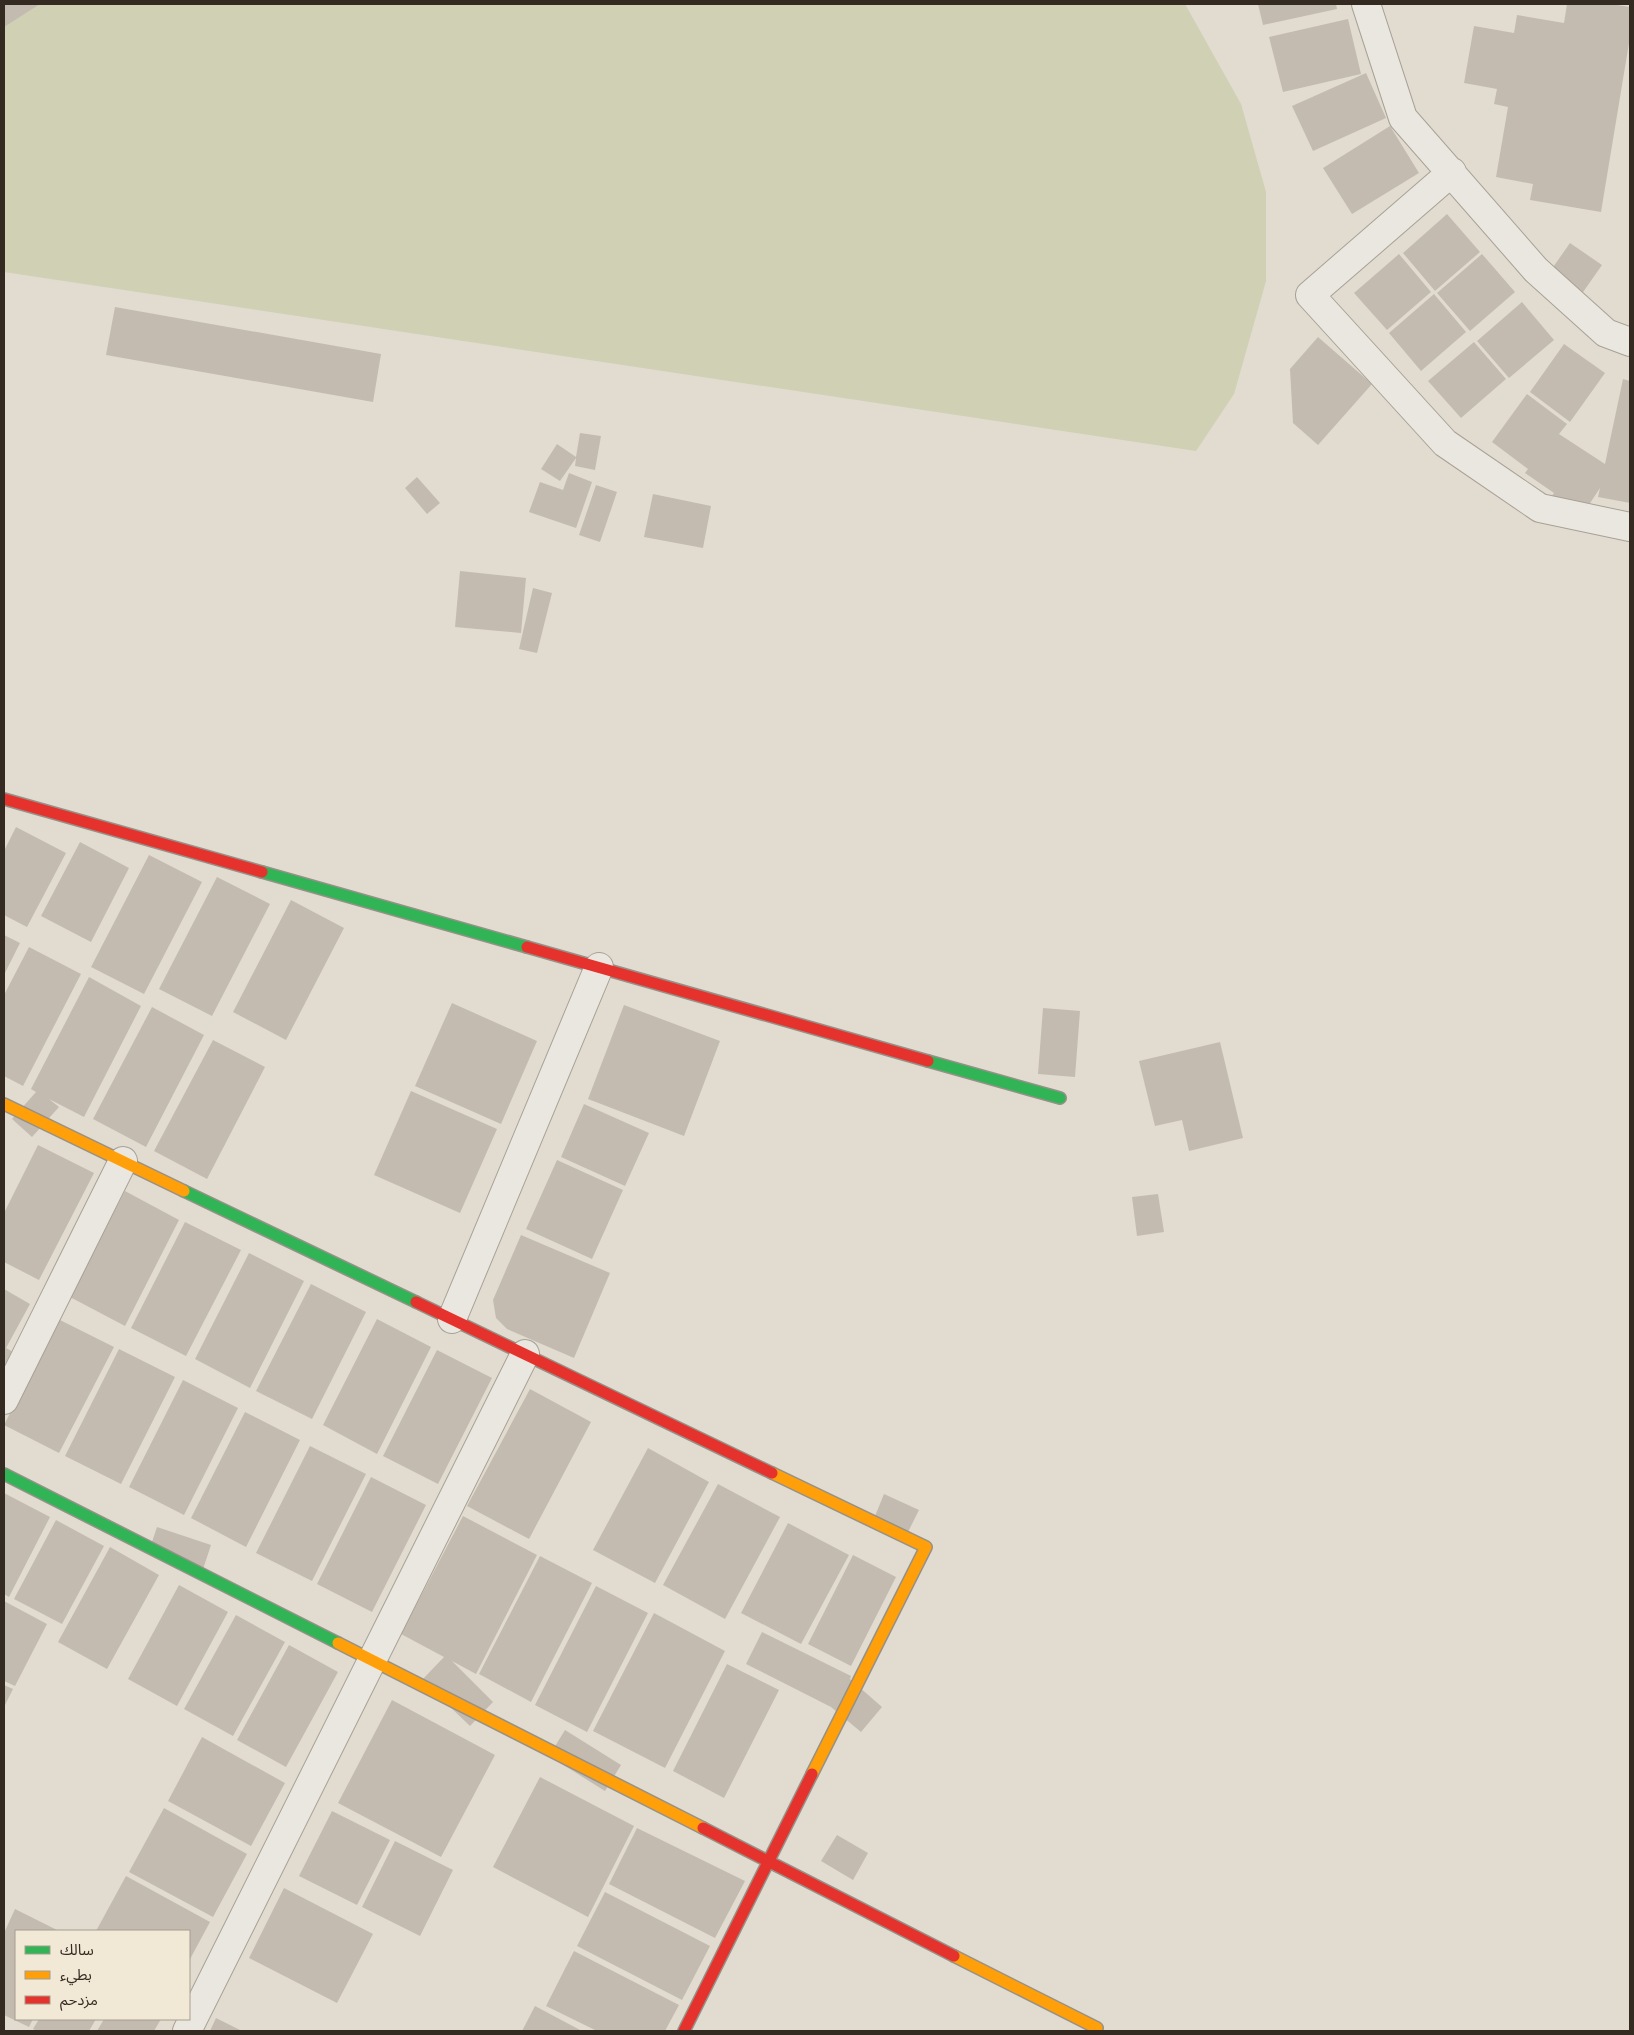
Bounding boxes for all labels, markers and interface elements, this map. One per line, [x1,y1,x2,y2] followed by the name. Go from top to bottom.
[15,1930,190,2020] legend
[60,1940,94,1959] text: سالك
[60,1965,92,1986] text: بطيء
[60,1990,98,2011] text: مزدحم

